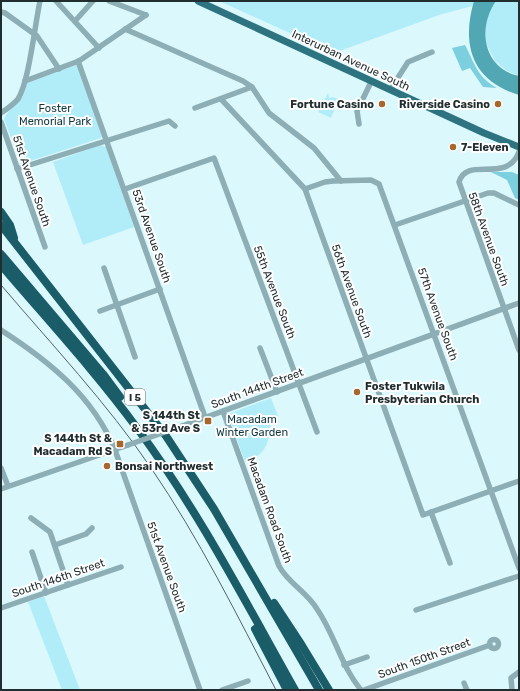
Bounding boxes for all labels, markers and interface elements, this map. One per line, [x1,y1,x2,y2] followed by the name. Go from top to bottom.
[290,27,412,94] street label: Interurban Avenue South
[290,98,374,111] place label: Fortune Casino
[399,98,490,111] place label: Riverside Casino
[377,99,387,109] marker: Fortune Casino
[493,99,503,109] marker: Riverside Casino
[19,102,91,128] park label: Foster Memorial Park
[10,134,53,228] street label: 51st Avenue South
[461,141,509,154] place label: 7-Eleven
[448,142,458,152] marker: 7-Eleven
[129,188,174,285] street label: 53rd Avenue South
[466,190,512,288] street label: 58th Avenue South
[329,243,374,340] street label: 56th Avenue South
[251,244,298,340] street label: 55th Avenue South
[415,266,460,362] street label: 57th Avenue South
[209,365,306,411] street label: South 144th Street
[365,380,480,406] place label: Foster Tukwila Presbyterian Church
[352,387,362,397] marker: Foster Tukwila Presbyterian Church
[125,389,145,405] road number: I 5
[131,409,200,435] place label: S 144th St & 53rd Ave S
[216,413,288,439] park label: Macadam Winter Garden
[203,416,213,426] marker: S 144th St & 53rd Ave S
[33,432,112,458] place label: S 144th St & Macadam Rd S
[115,439,125,449] marker: S 144th St & Macadam Rd S
[244,456,295,565] street label: Macadam Road South
[115,460,213,473] place label: Bonsai Northwest
[102,461,112,471] marker: Bonsai Northwest
[144,520,189,614] street label: 51st Avenue South
[10,556,107,600] street label: South 146th Street
[376,636,473,681] street label: South 150th Street

